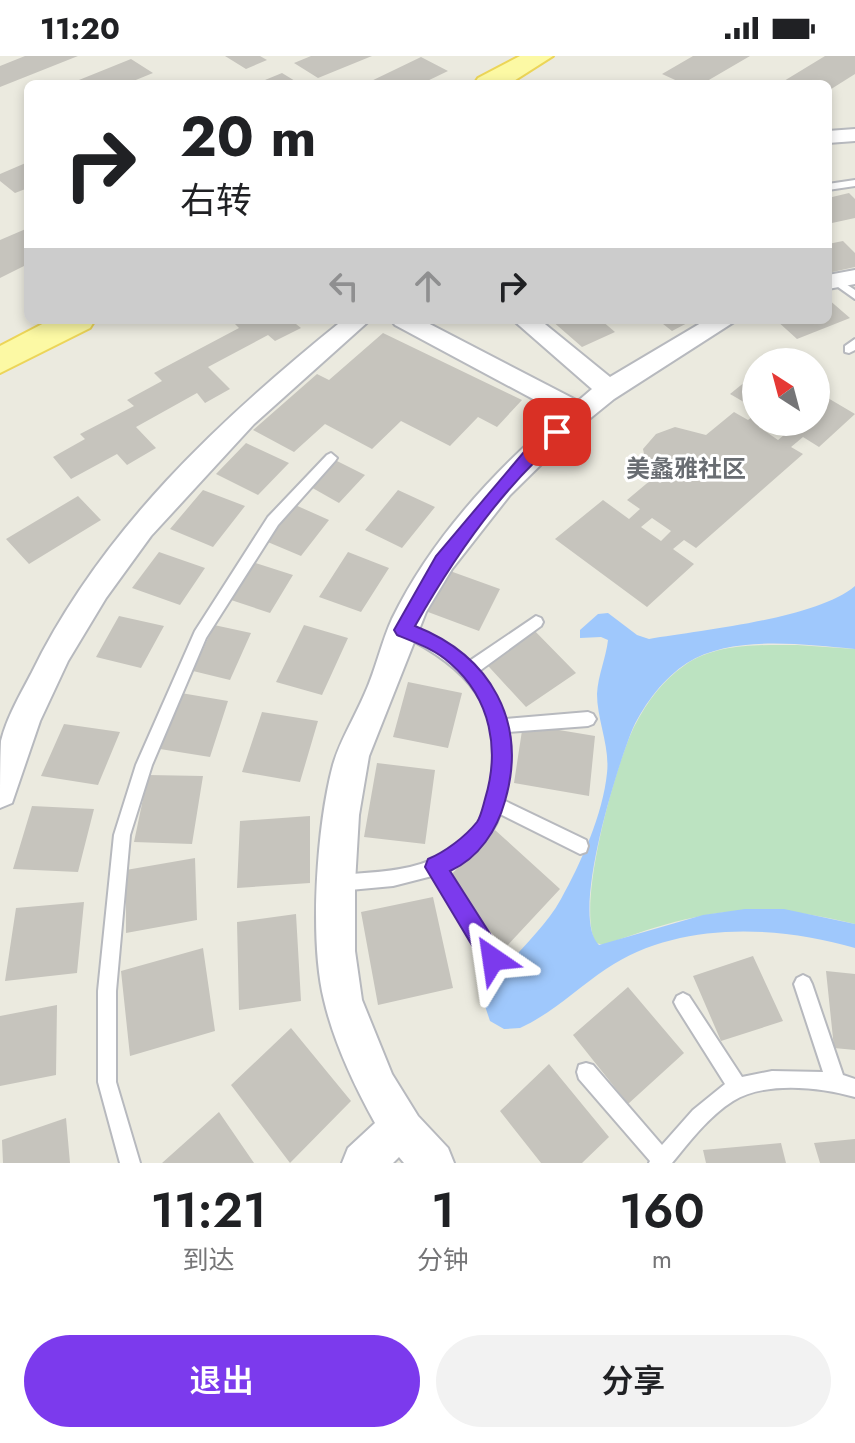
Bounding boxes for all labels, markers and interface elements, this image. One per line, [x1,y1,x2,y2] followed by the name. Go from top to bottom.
[40,7,120,50] text: 11:20
[180,96,317,177] text: 20 m
[48,112,152,216] icon: right
[180,174,252,226] text: 右转
[322,264,366,308] icon: left
[406,264,450,308] icon: ahead
[490,264,534,308] icon: right
[742,348,830,436] north arrow
[742,348,830,436] map controls
[523,398,591,466] pin
[535,410,579,454] icon: arrive
[626,451,746,486] district label: 美蠡雅社区
[451,917,535,1001] position arrow
[150,1176,266,1245] text: 11:21
[431,1176,455,1245] text: 1
[619,1177,705,1246] text: 160
[652,1240,672,1278] text: m
[182,1241,234,1279] text: 到达
[417,1241,469,1279] text: 分钟
[24,1335,420,1427] button: 退出
[436,1335,831,1427] button: 分享

